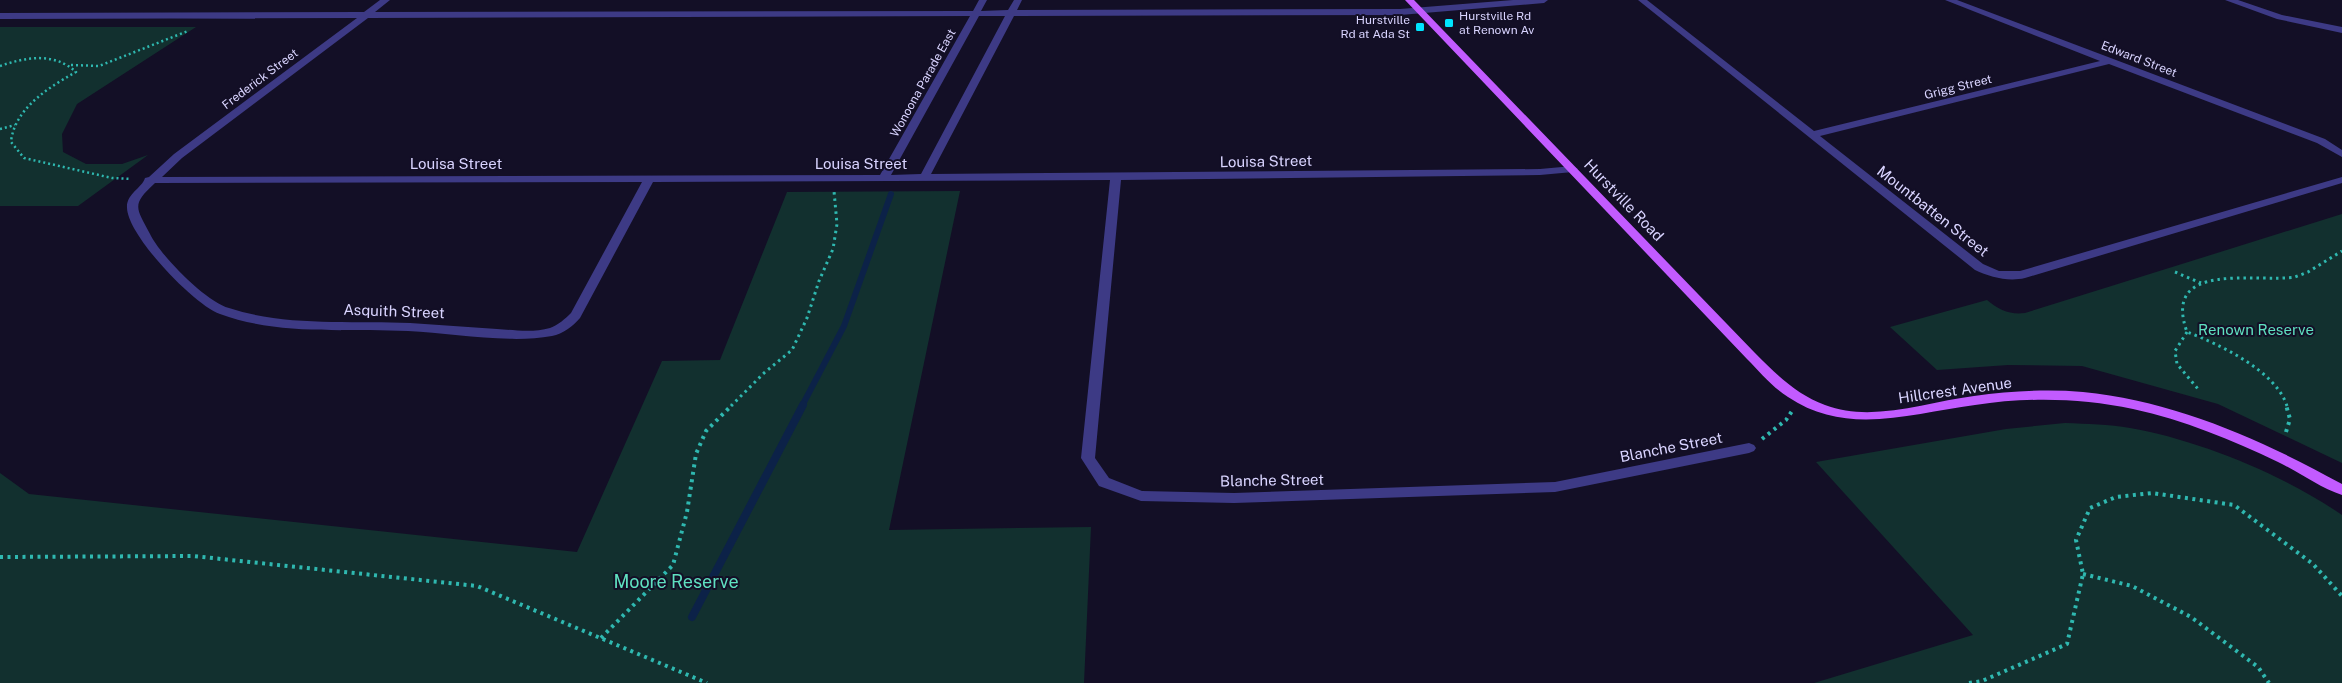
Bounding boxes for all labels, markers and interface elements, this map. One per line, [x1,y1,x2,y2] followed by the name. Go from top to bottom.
[1459,9,1534,37] place label: Hurstville Rd at Renown Av
[1341,13,1410,41] place label: Hurstville Rd at Ada St
[1443,17,1455,29] marker: Hurstville Rd at Renown Av
[1414,21,1426,33] marker: Hurstville Rd at Ada St
[887,26,959,139] street label: Wonoona Parade East
[2099,38,2179,80] street label: Edward Street
[219,46,301,112] street label: Frederick Street
[1923,72,1994,102] street label: Grigg Street
[1219,152,1313,170] street label: Louisa Street
[410,155,503,172] street label: Louisa Street
[815,155,908,172] street label: Louisa Street
[1581,156,1667,244] street label: Hurstville Road
[1874,162,1992,260] street label: Mountbatten Street
[343,301,445,321] street label: Asquith Street
[2198,321,2314,338] park label: Renown Reserve
[1897,374,2013,406] street label: Hillcrest Avenue
[1618,429,1724,465] street label: Blanche Street
[1220,471,1324,489] street label: Blanche Street
[613,571,739,592] park label: Moore Reserve

